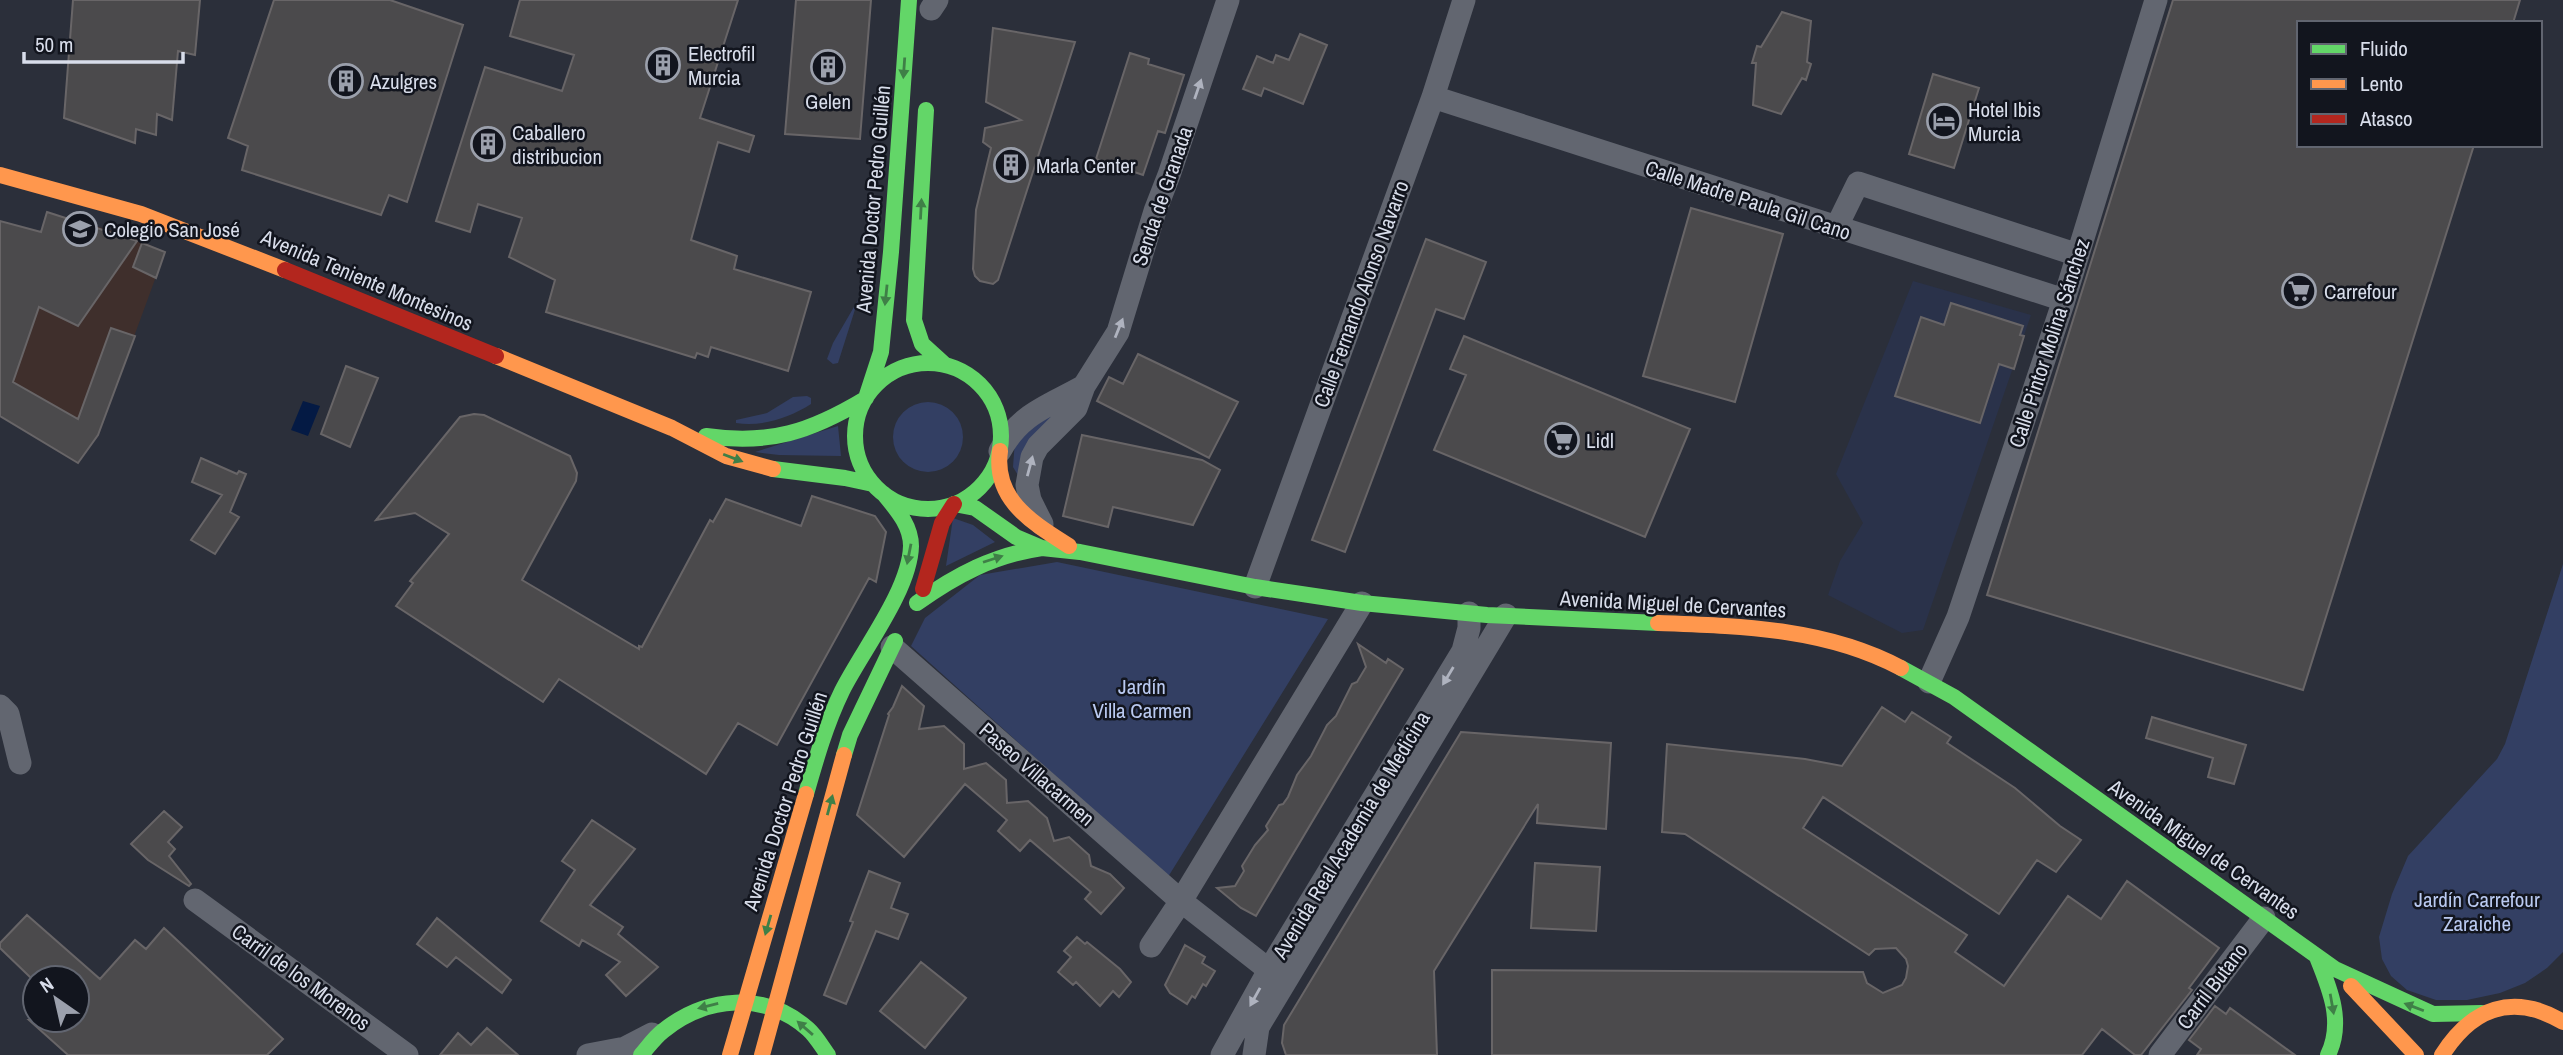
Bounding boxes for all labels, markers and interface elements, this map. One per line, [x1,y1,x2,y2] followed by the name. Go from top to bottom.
[24,21,184,65] scale bar
[2297,21,2542,147] legend
[35,30,73,59] text: 50 m
[2360,34,2408,63] text: Fluido
[688,39,755,92] place label: Electrofil Murcia
[644,46,682,84] building icon: Electrofil Murcia
[809,48,847,86] building icon: Gelen
[898,57,909,79] one-way arrow
[327,62,365,100] building icon: Azulgres
[369,67,437,96] place label: Azulgres
[2360,69,2403,98] text: Lento
[1193,78,1204,99] one-way arrow
[849,84,897,315] street label: Avenida Doctor Pedro Guillén
[805,87,851,116] place label: Gelen
[1968,95,2041,148] place label: Hotel Ibis Murcia
[1925,102,1963,140] hotel icon: Hotel Ibis Murcia
[2359,104,2413,133] text: Atasco
[512,118,602,171] place label: Caballero distribucion
[1125,122,1200,270] street label: Senda de Granada
[469,125,507,163] building icon: Caballero distribucion
[992,146,1030,184] building icon: Marla Center
[1036,151,1136,180] place label: Marla Center
[1642,153,1854,247] street label: Calle Madre Paula Gil Cano
[1306,177,1416,411] street label: Calle Fernando Alonso Navarro
[915,198,926,220] one-way arrow
[61,210,99,248] school or university icon: Colegio San José
[104,215,240,244] place label: Colegio San José
[256,222,477,338] street label: Avenida Teniente Montesinos
[2001,234,2097,451] street label: Calle Pintor Molina Sánchez
[2280,272,2318,310] supermarket icon: Carrefour
[2324,277,2397,306] place label: Carrefour
[881,284,892,306] one-way arrow
[1113,317,1124,338] one-way arrow
[1543,421,1581,459] supermarket icon: Lidl
[1586,426,1614,455] place label: Lidl
[722,453,743,464] one-way arrow
[1026,455,1036,476] one-way arrow
[903,543,914,565] one-way arrow
[982,553,1003,564] one-way arrow
[1558,584,1787,624] street label: Avenida Miguel de Cervantes
[1442,667,1454,686] one-way arrow
[1092,672,1192,725] park label: Jardín Villa Carmen
[736,688,834,915] street label: Avenida Doctor Pedro Guillén
[1265,705,1437,965] street label: Avenida Real Academia de Medicina
[973,716,1101,832] street label: Paseo Villacarmen
[2102,772,2305,926] street label: Avenida Miguel de Cervantes
[826,794,836,815] one-way arrow
[2414,885,2540,938] park label: Jardín Carrefour Zaraiche
[762,915,772,936] one-way arrow
[226,917,376,1037] street label: Carril de los Morenos
[2170,937,2254,1035] street label: Carril Butano
[21,964,91,1034] north arrow
[35,971,58,999] text: N
[1249,987,1260,1007] one-way arrow
[2327,993,2338,1015] one-way arrow
[697,1001,719,1012] one-way arrow
[2404,1002,2425,1013] one-way arrow
[796,1020,814,1036] one-way arrow

